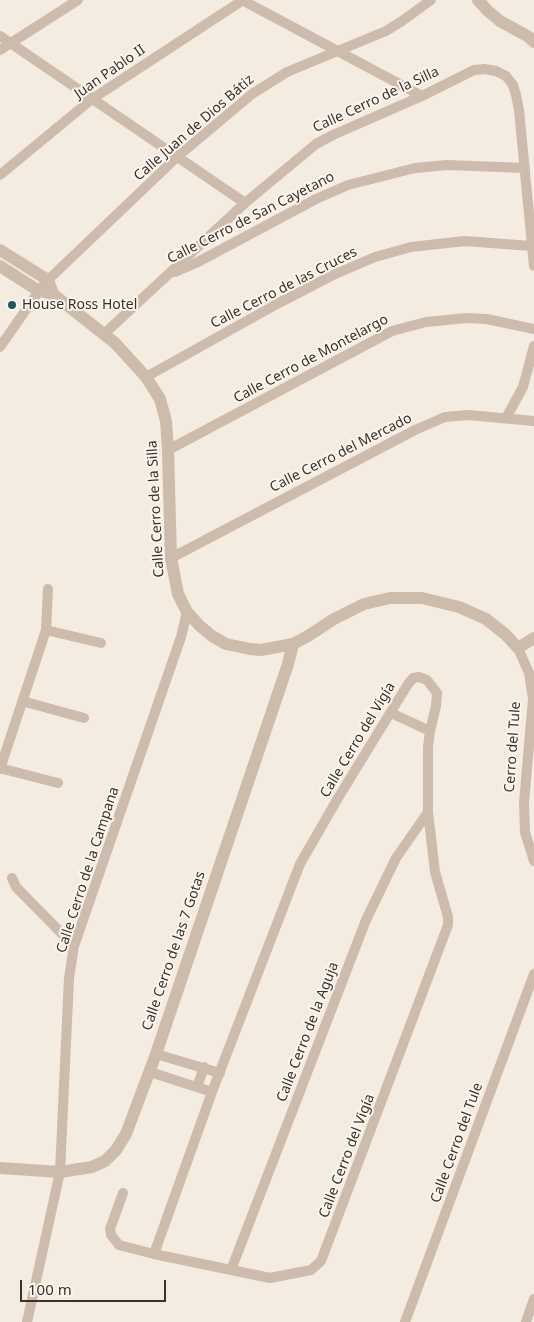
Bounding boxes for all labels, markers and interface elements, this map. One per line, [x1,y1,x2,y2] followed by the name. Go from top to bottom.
[71,41,149,103] street label: Juan Pablo II
[310,63,442,137] street label: Calle Cerro de la Silla
[131,71,257,185] street label: Calle Juan de Dios Bátiz
[165,168,337,268] street label: Calle Cerro de San Cayetano
[208,244,360,332] street label: Calle Cerro de las Cruces
[22,297,137,313] place label: House Ross Hotel
[6,299,18,311] marker: House Ross Hotel
[231,311,391,407] street label: Calle Cerro de Montelargo
[267,410,415,496] street label: Calle Cerro del Mercado
[144,440,168,578] street label: Calle Cerro de la Silla
[317,679,399,801] street label: Calle Cerro del Vigía
[501,701,525,793] street label: Cerro del Tule
[53,785,123,955] street label: Calle Cerro de la Campana
[139,869,209,1033] street label: Calle Cerro de las 7 Gotas
[274,960,342,1104] street label: Calle Cerro de la Aguja
[427,1081,487,1205] street label: Calle Cerro del Tule
[316,1092,378,1220] street label: Calle Cerro del Vigía
[22,1270,169,1302] scale bar
[28,1279,72,1299] text: 100 m

